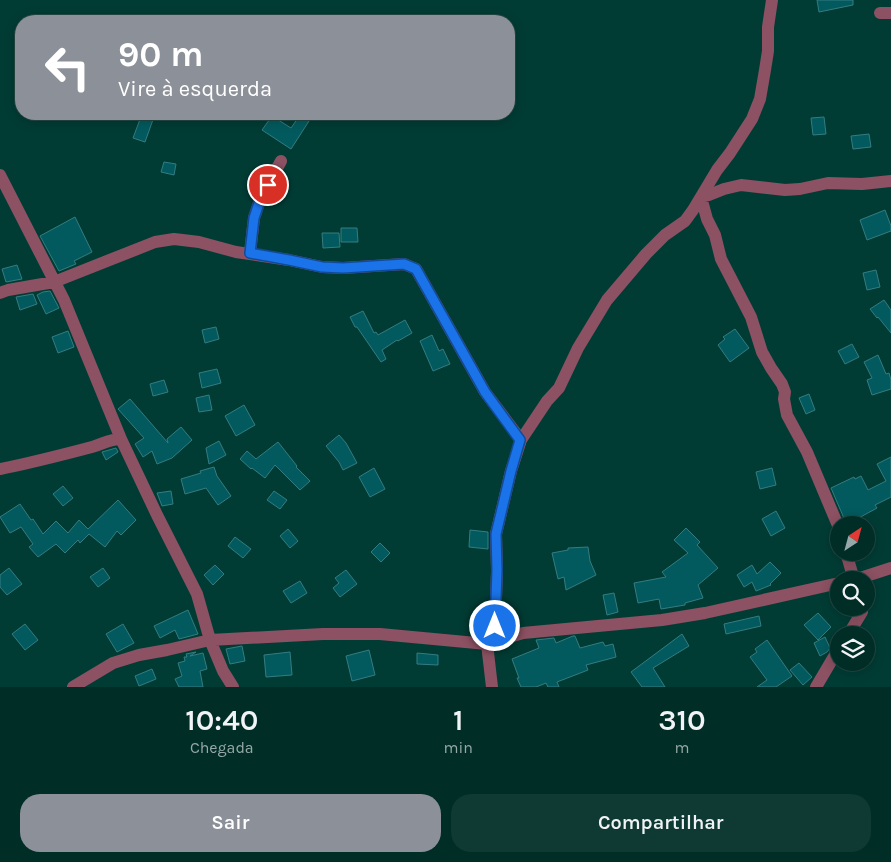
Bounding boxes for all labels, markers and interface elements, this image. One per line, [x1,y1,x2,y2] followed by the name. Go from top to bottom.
[118,34,204,75] text: 90 m
[35,35,100,100] icon: left
[118,76,272,102] text: Vire à esquerda
[247,164,289,206] pin
[254,171,282,199] icon: arrive
[830,516,875,561] north arrow
[830,516,875,671] map controls
[830,571,875,616] button: search
[468,599,520,651] position arrow
[830,626,875,671] button: layers
[185,702,258,738] text: 10:40
[453,702,464,738] text: 1
[658,702,706,738] text: 310
[190,738,254,757] text: Chegada
[444,738,473,757] text: min
[675,738,689,757] text: m
[20,794,441,852] button: Sair
[451,794,871,852] button: Compartilhar

